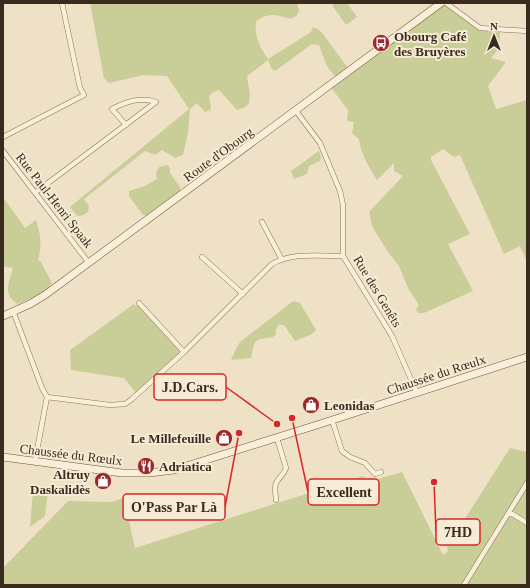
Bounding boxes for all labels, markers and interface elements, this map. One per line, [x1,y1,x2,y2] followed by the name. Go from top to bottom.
[474,16,514,56] north arrow
[490,20,498,32] text: N
[394,29,467,59] place label: Obourg Café des Bruyères
[371,33,391,53] bus stop icon: Obourg Café des Bruyères
[180,124,257,185] street label: Route d'Obourg
[13,150,97,251] street label: Rue Paul-Henri Spaak
[350,253,405,330] street label: Rue des Genêts
[385,351,488,398] street label: Chaussée du Rœulx
[154,374,226,400] callout: J.D.Cars.
[162,380,218,395] text: J.D.Cars.
[301,395,321,415] shop icon: Leonidas
[324,398,375,413] place label: Leonidas
[214,428,234,448] shop icon: Le Millefeuille
[130,431,211,446] place label: Le Millefeuille
[19,441,124,468] street label: Chaussée du Rœulx
[136,456,156,476] restaurant icon: Adriatica
[159,459,212,474] place label: Adriatica
[30,467,90,497] place label: Altruy Daskalidès
[93,471,113,491] shop icon: Altruy Daskalidès
[308,479,379,505] callout: Excellent
[316,485,372,500] text: Excellent
[123,494,225,520] callout: O'Pass Par Là
[131,500,217,515] text: O'Pass Par Là
[436,519,480,545] callout: 7HD
[444,525,472,540] text: 7HD

